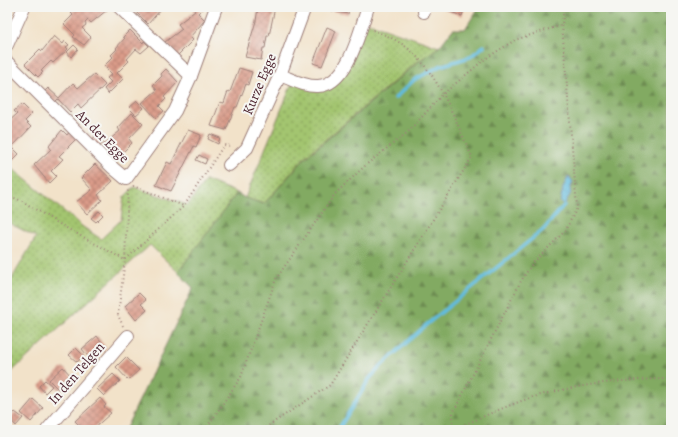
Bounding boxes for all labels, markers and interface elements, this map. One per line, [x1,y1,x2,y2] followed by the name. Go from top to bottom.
[238,51,281,118] street label: Kurze Egge
[71,105,134,167] street label: An der Egge
[44,338,109,409] street label: In den Telgen

